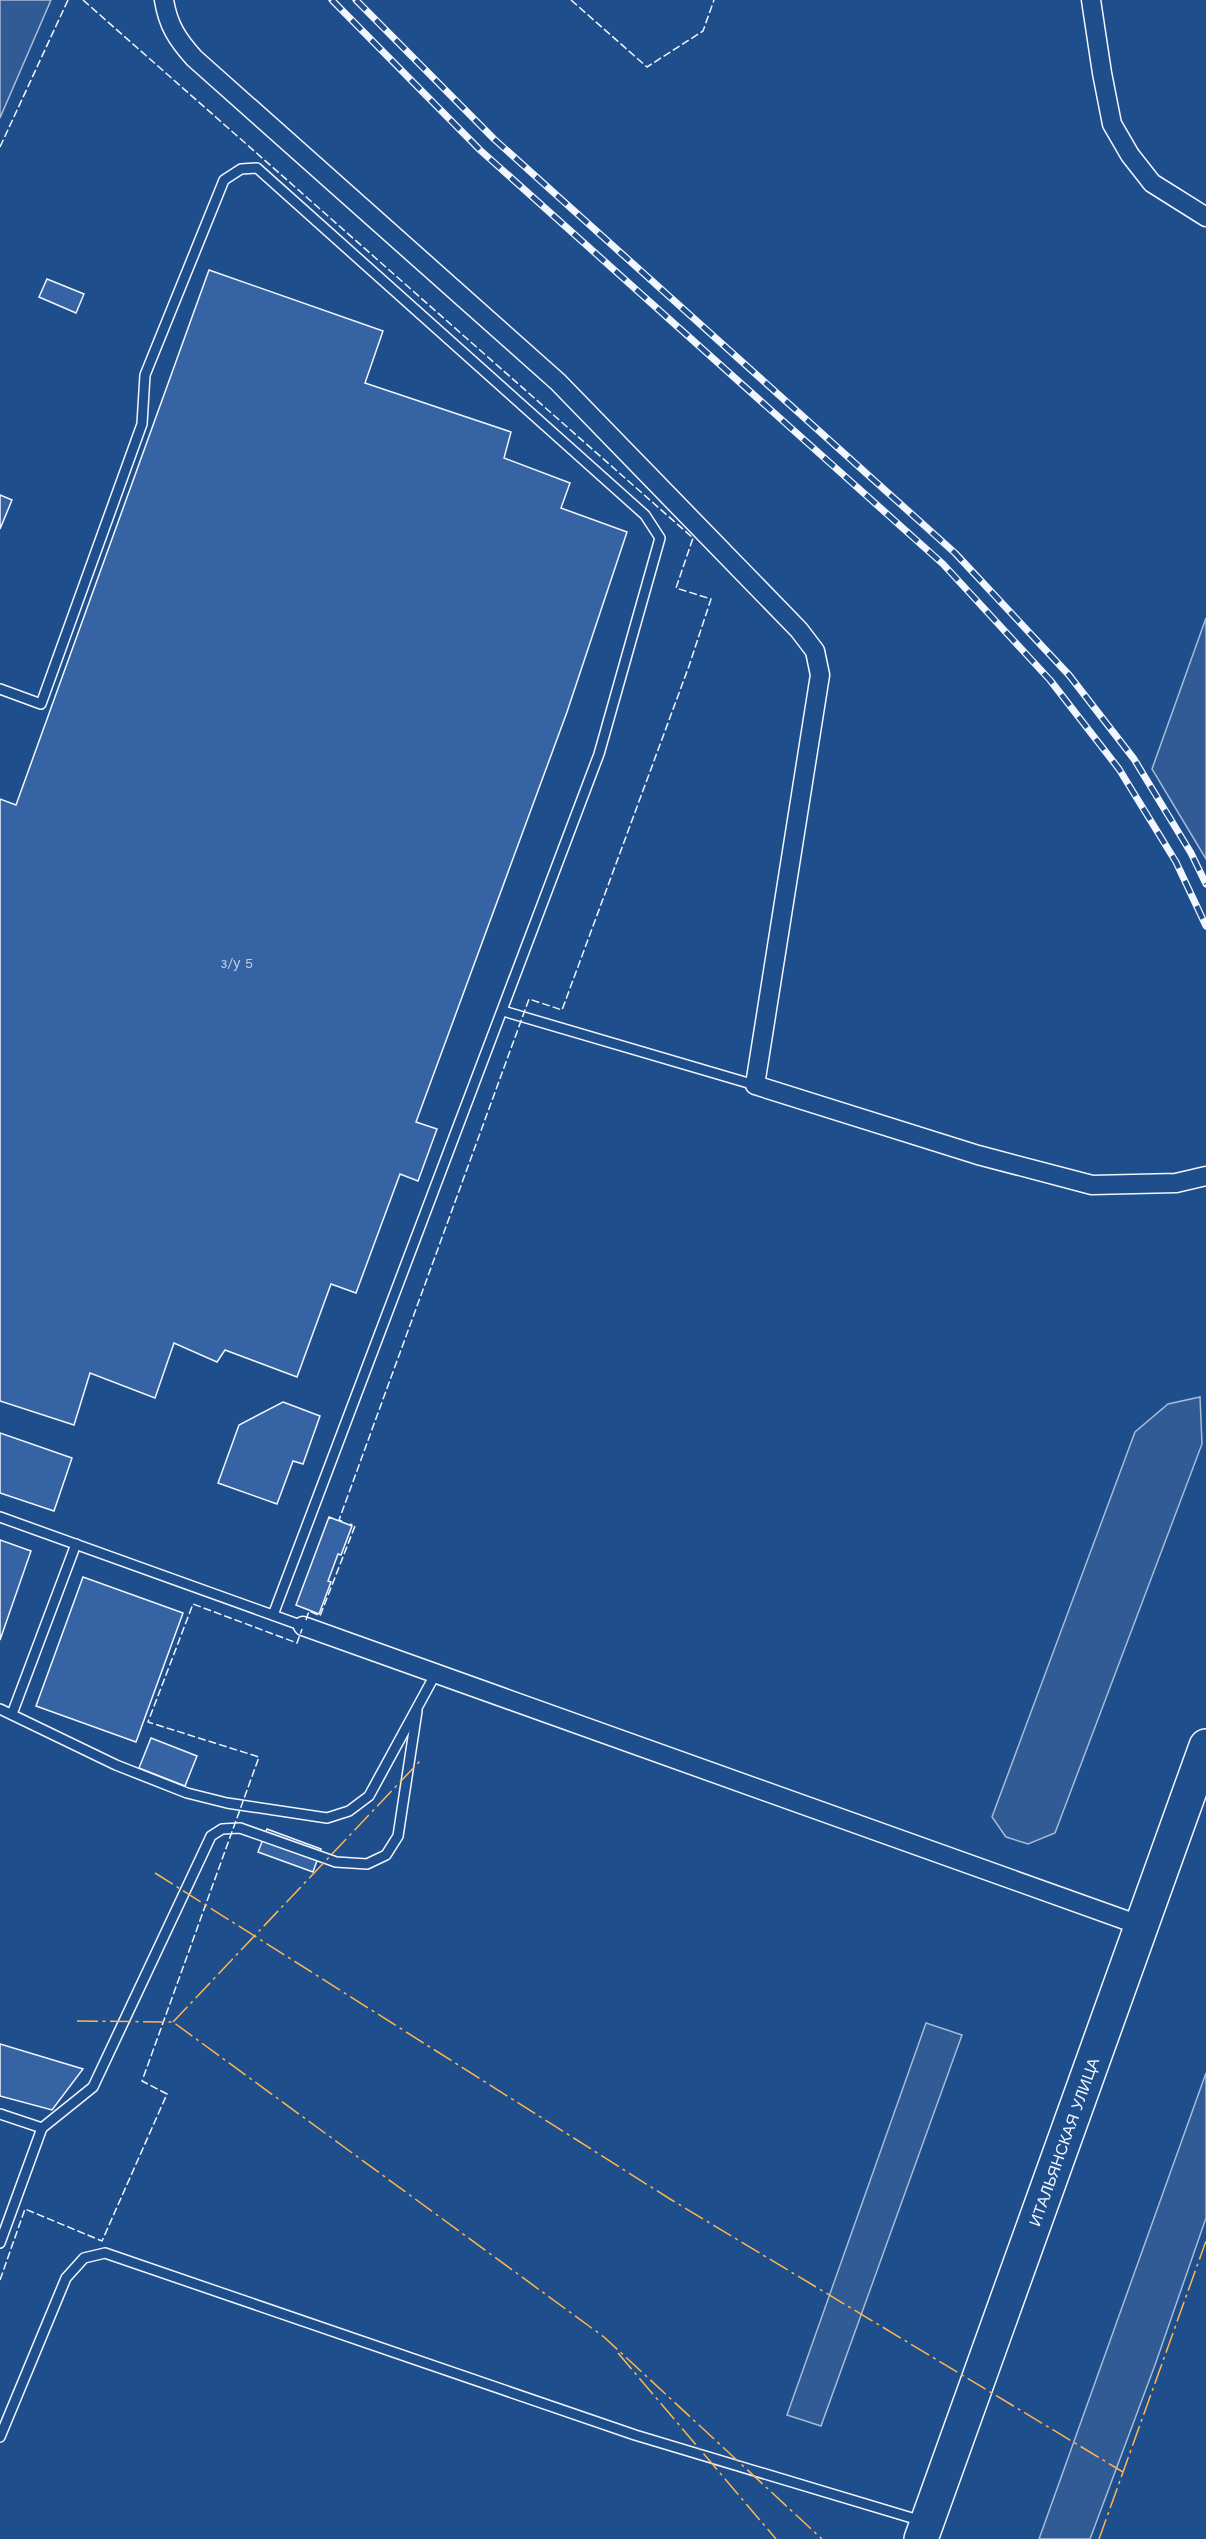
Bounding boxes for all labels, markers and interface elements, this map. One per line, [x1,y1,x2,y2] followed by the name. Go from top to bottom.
[221,955,253,971] house number: з/у 5
[1025,2055,1103,2229] street label: ИТАЛЬЯНСКАЯ УЛИЦА

